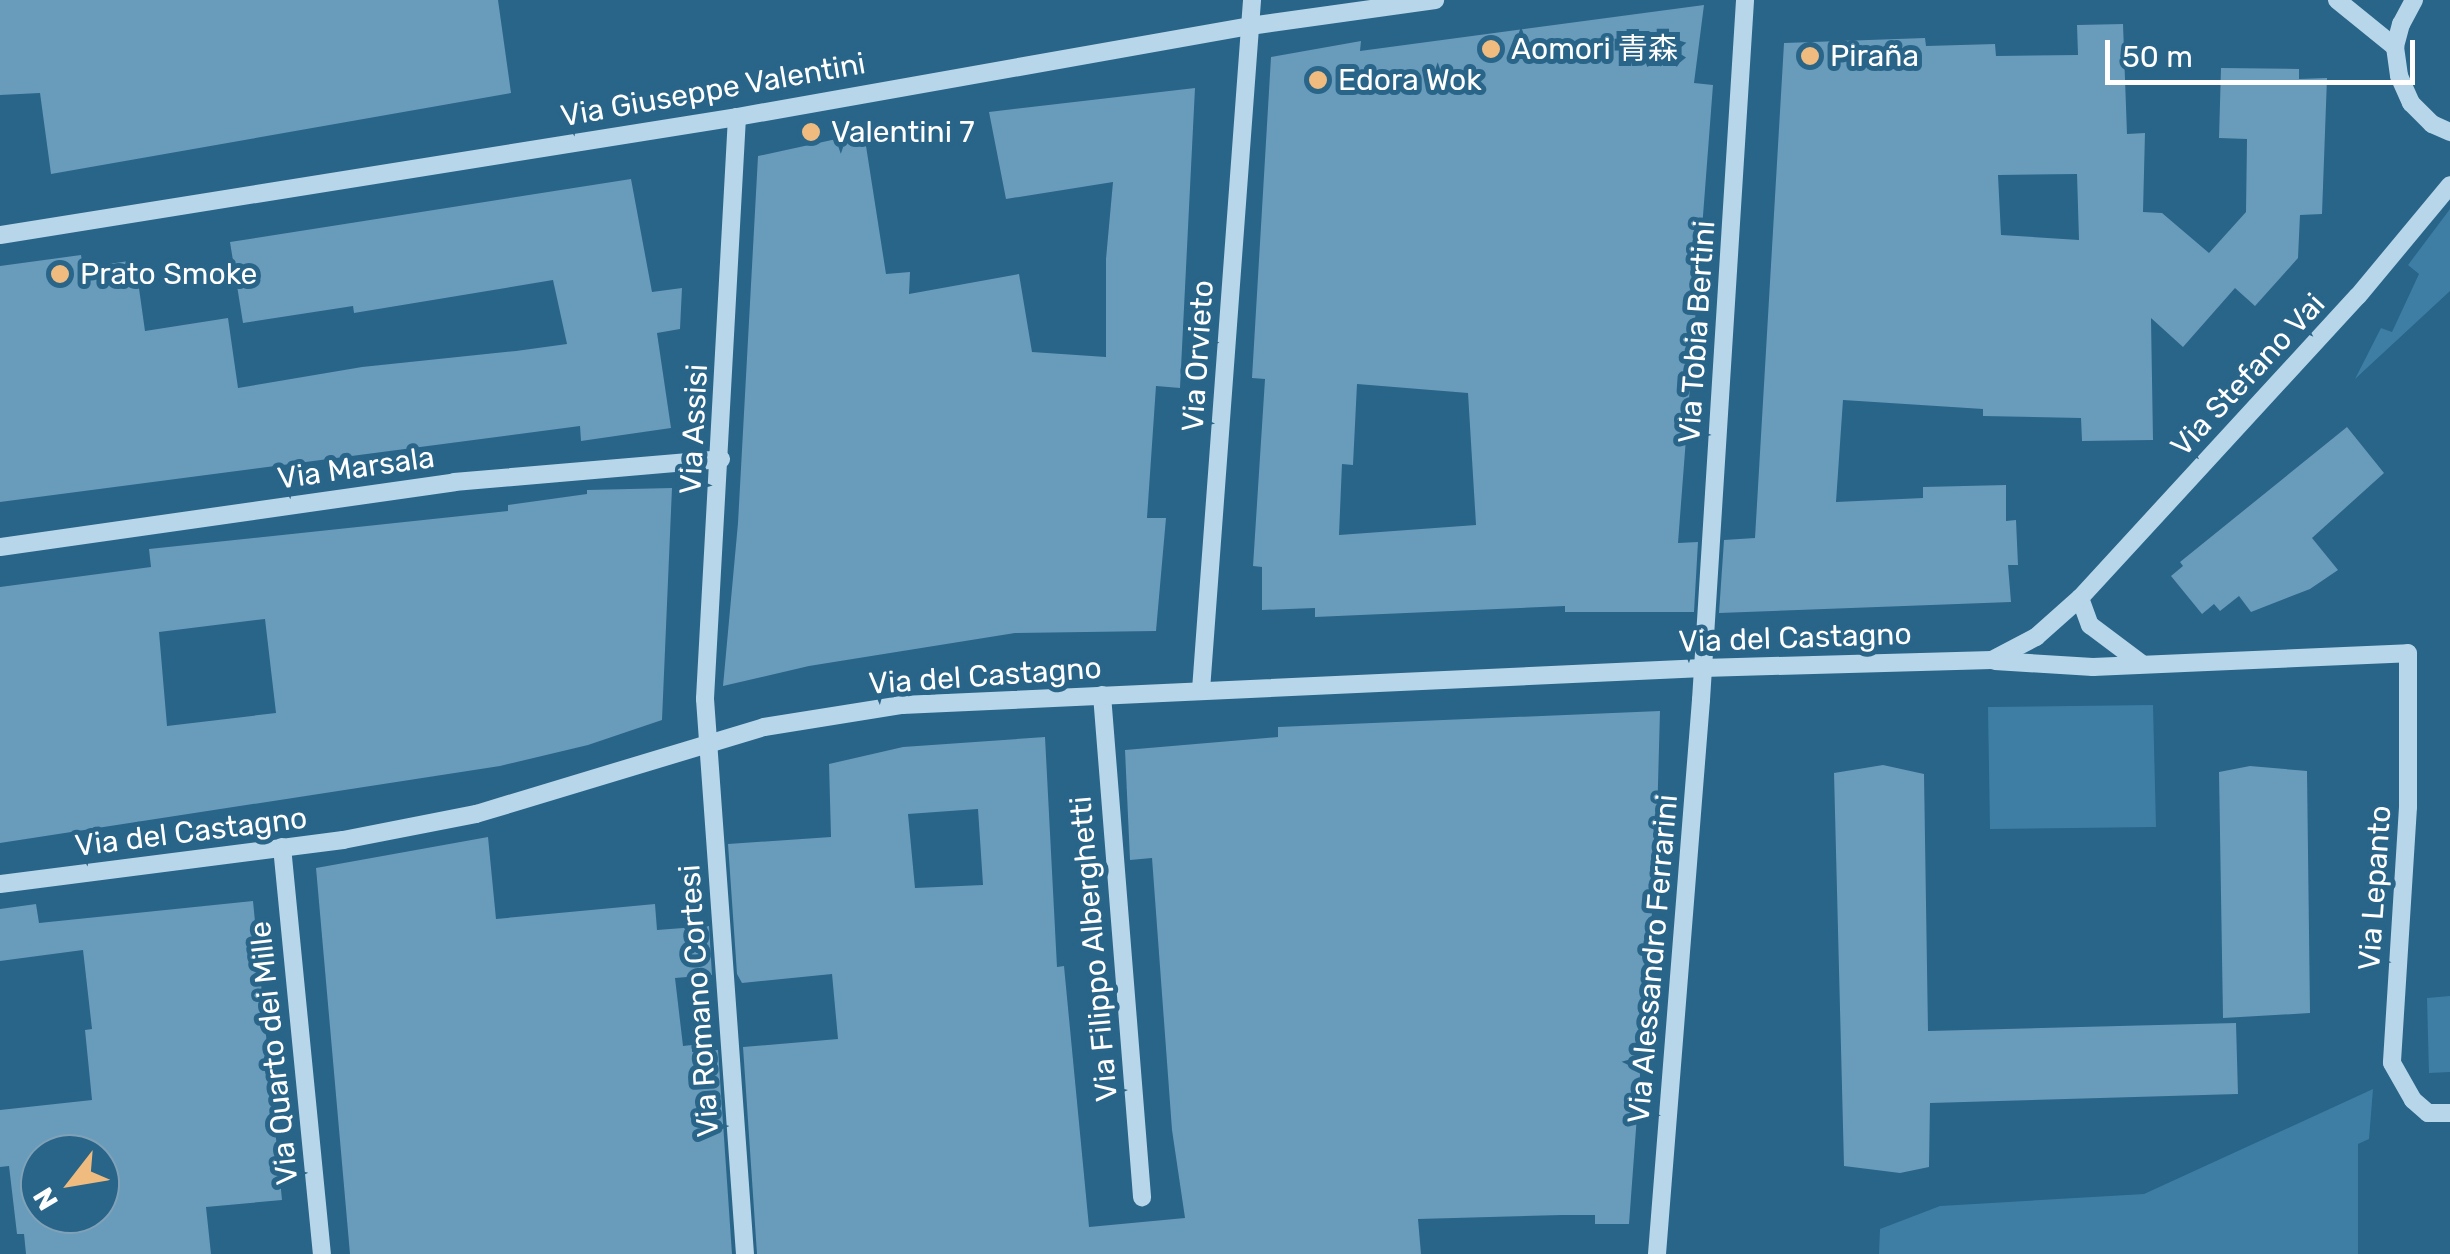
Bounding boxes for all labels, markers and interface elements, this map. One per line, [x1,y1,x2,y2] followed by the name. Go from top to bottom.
[2110,20,2420,82] scale bar
[1511,31,1678,67] place label: Aomori 青森
[1480,38,1502,60] marker: Aomori 青森
[1830,38,1919,74] place label: Piraña
[2122,39,2193,75] text: 50 m
[557,45,869,135] street label: Via Giuseppe Valentini
[1799,45,1821,67] marker: Piraña
[1338,62,1482,98] place label: Edora Wok
[1307,69,1329,91] marker: Edora Wok
[831,114,975,150] place label: Valentini 7
[800,121,822,143] marker: Valentini 7
[1671,219,1723,445] street label: Via Tobia Bertini
[80,256,257,292] place label: Prato Smoke
[49,263,71,285] marker: Prato Smoke
[1175,279,1221,433] street label: Via Orvieto
[2163,286,2333,464] street label: Via Stefano Vai
[673,363,715,495] street label: Via Assisi
[275,439,437,497] street label: Via Marsala
[1678,616,1912,660] street label: Via del Castagno
[867,650,1103,702] street label: Via del Castagno
[1621,793,1685,1125] street label: Via Alessandro Ferrarini
[1063,794,1125,1104] street label: Via Filippo Alberghetti
[73,800,309,864] street label: Via del Castagno
[2351,804,2399,972] street label: Via Lepanto
[672,864,726,1138] street label: Via Romano Cortesi
[242,919,306,1187] street label: Via Quarto dei Mille
[20,1134,120,1234] north arrow
[26,1182,65,1216] text: N

